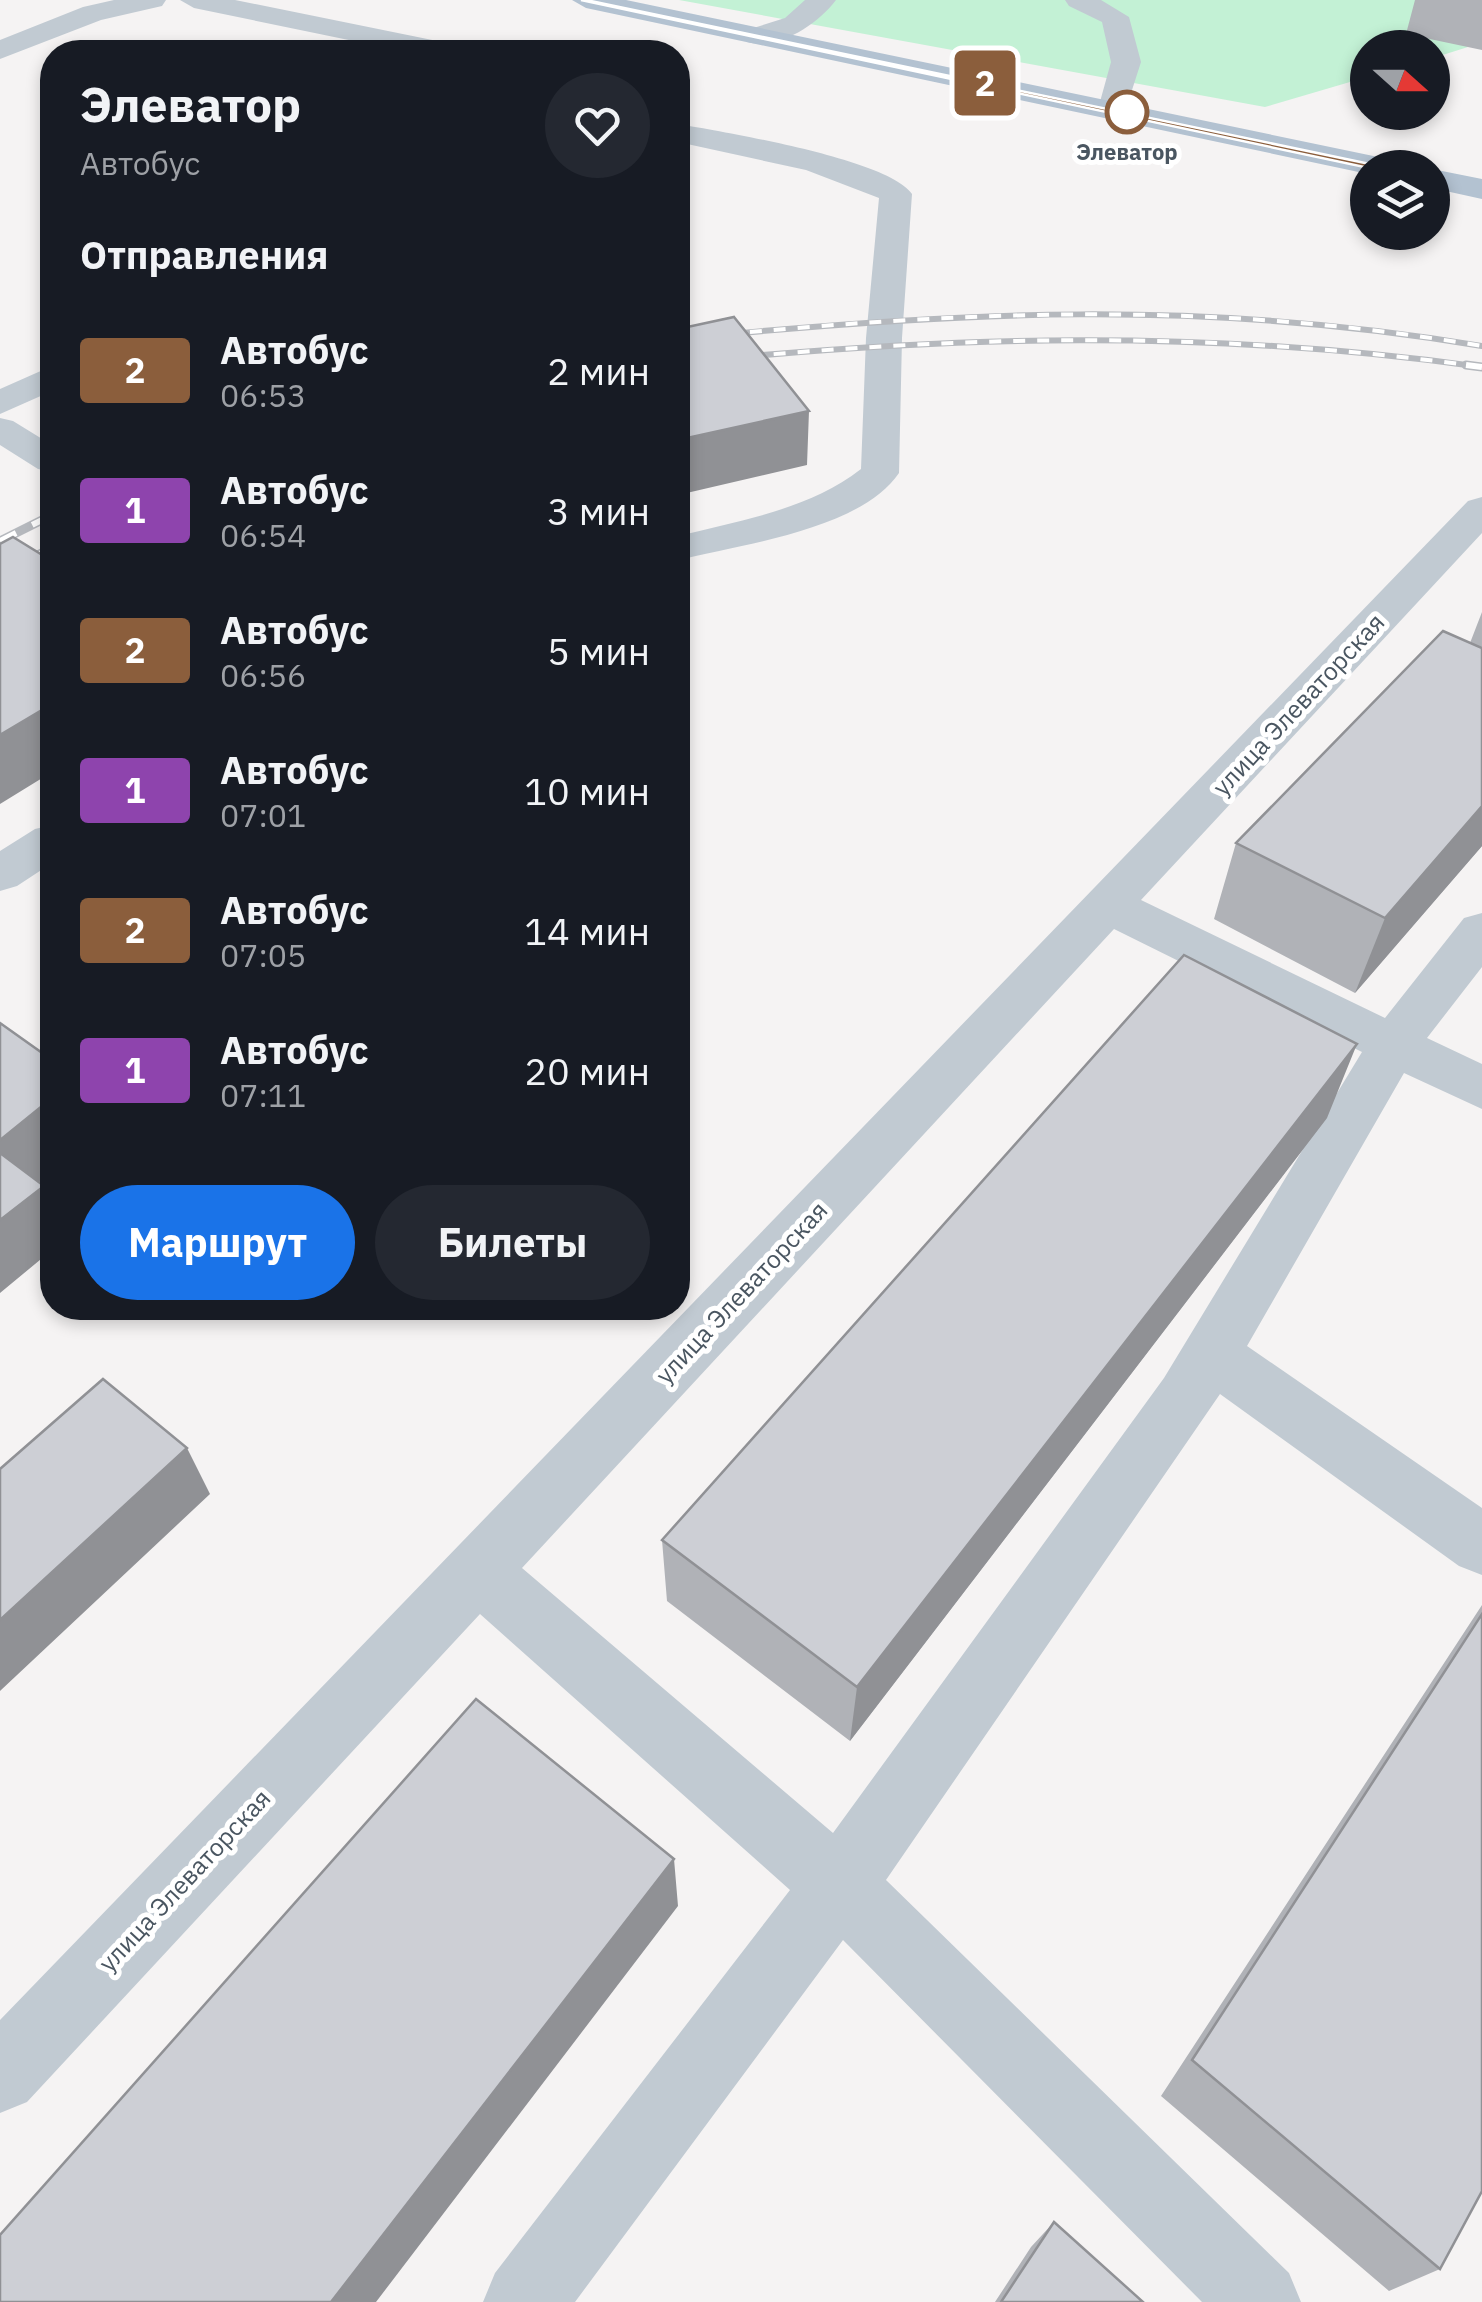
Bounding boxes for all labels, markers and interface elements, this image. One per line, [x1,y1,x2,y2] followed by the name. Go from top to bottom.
[1350,30,1450,130] north arrow
[1350,30,1450,250] map controls
[952,51,1018,116] line badge: 2
[974,60,996,106] text: 2
[80,73,301,135] text: Элеватор
[545,73,650,178] button: heart
[1106,91,1148,133] marker: Элеватор
[1076,137,1178,166] place label: Элеватор
[80,142,200,184] text: Автобус
[1350,150,1450,250] button: layers
[80,230,328,279] text: Отправления
[220,325,369,374] text: Автобус
[547,346,650,395] text: 2 мин
[124,347,146,393] text: 2
[220,374,306,416] text: 06:53
[220,465,369,514] text: Автобус
[547,486,650,535] text: 3 мин
[124,487,146,533] text: 1
[220,514,306,556] text: 06:54
[220,605,369,654] text: Автобус
[1205,606,1391,802] street label: улица Элеваторская
[547,626,650,675] text: 5 мин
[124,627,146,673] text: 2
[220,654,306,696] text: 06:56
[220,745,369,794] text: Автобус
[524,766,650,815] text: 10 мин
[124,767,146,813] text: 1
[220,794,306,836] text: 07:01
[220,885,369,934] text: Автобус
[524,906,650,955] text: 14 мин
[124,907,146,953] text: 2
[220,934,306,976] text: 07:05
[220,1025,369,1074] text: Автобус
[524,1046,650,1095] text: 20 мин
[124,1047,146,1093] text: 1
[220,1074,306,1116] text: 07:11
[80,1185,355,1300] button: Маршрут
[375,1185,650,1300] button: Билеты
[648,1194,834,1390] street label: улица Элеваторская
[91,1782,277,1978] street label: улица Элеваторская

